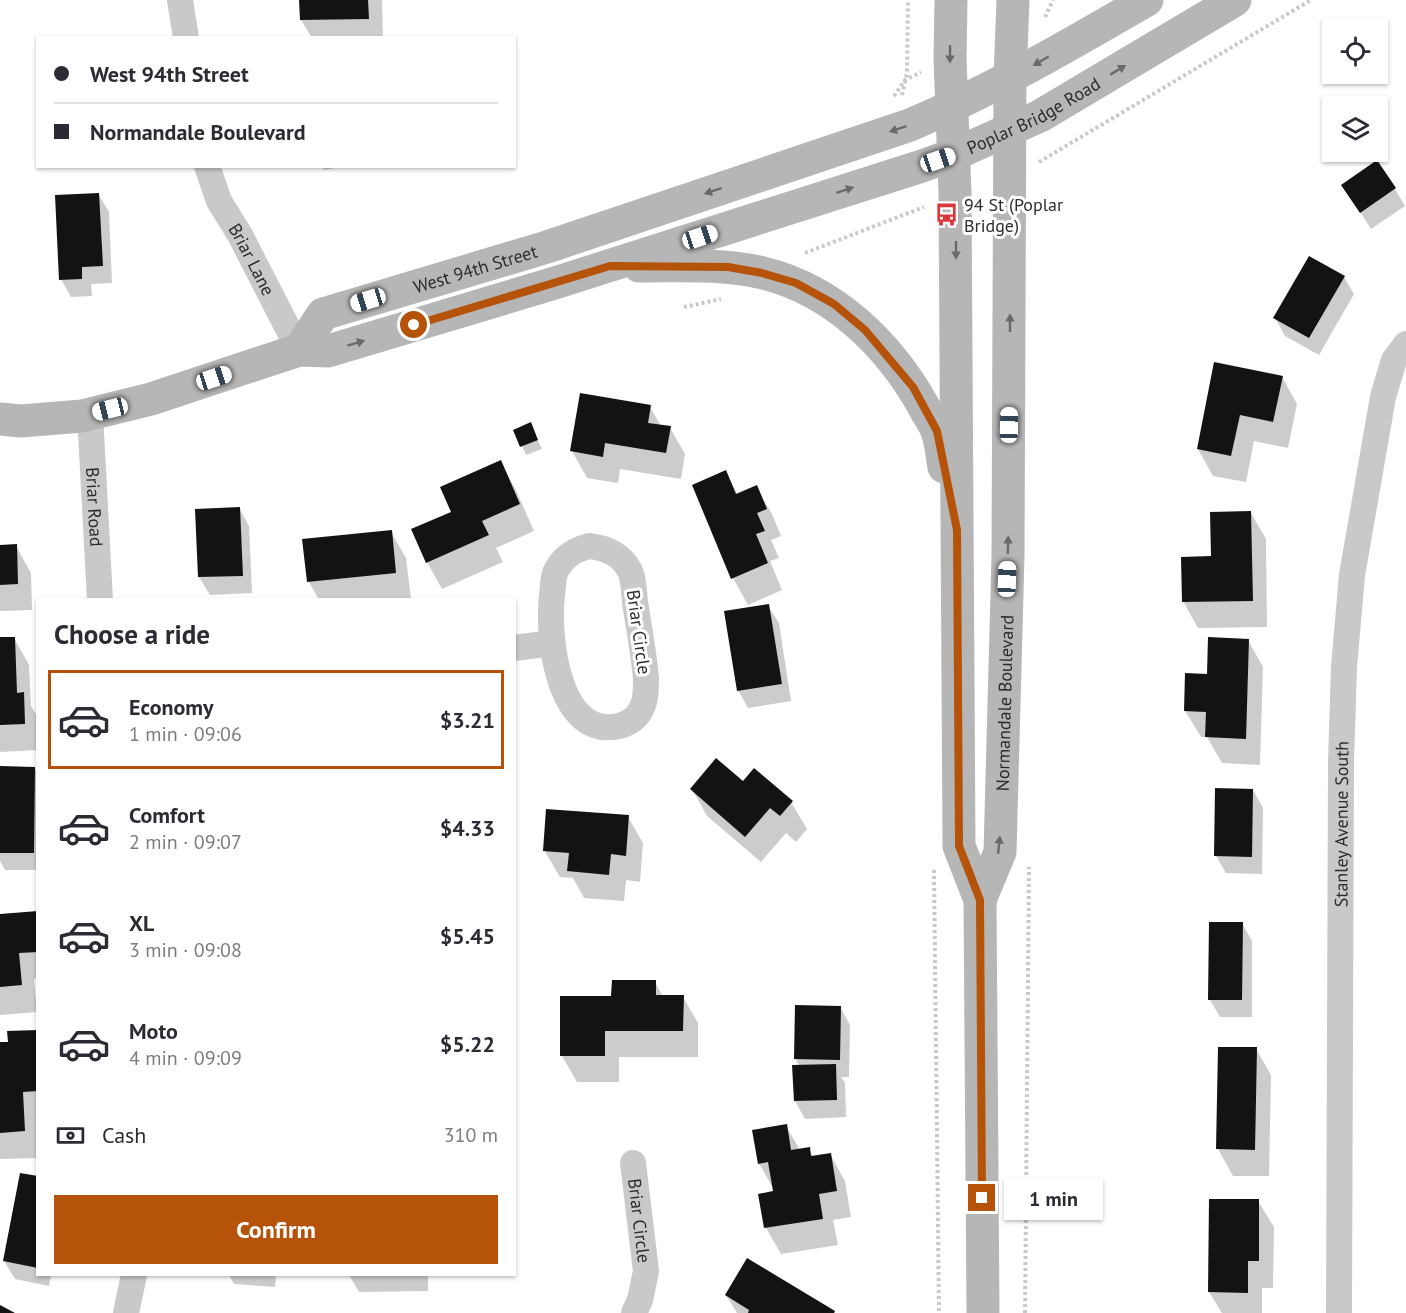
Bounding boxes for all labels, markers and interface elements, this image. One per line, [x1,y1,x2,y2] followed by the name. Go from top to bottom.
[1322,18,1388,162] map controls
[1322,18,1388,84] button: locate
[945,44,955,63] one-way arrow
[1033,55,1049,66] one-way arrow
[90,60,249,88] text: West 94th Street
[1110,64,1126,75] one-way arrow
[963,71,1104,159] street label: Poplar Bridge Road
[1322,96,1388,162] button: layers
[90,118,306,146] text: Normandale Boulevard
[889,125,907,134] one-way arrow
[918,146,958,174] car
[836,185,854,195] one-way arrow
[704,186,722,196] one-way arrow
[964,193,1063,237] place label: 94 St (Poplar Bridge)
[933,201,959,227] bus stop icon: 94 St (Poplar Bridge)
[224,219,280,299] street label: Briar Lane
[680,223,720,251] car
[410,239,540,298] street label: West 94th Street
[951,240,960,259] one-way arrow
[348,286,388,314] car
[400,311,427,338] route start
[1005,313,1015,332] one-way arrow
[347,338,365,347] one-way arrow
[194,364,234,392] car
[90,396,130,422] car
[1000,407,1018,443] car
[81,467,109,547] street label: Briar Road
[1003,536,1013,555] one-way arrow
[997,561,1017,597] car
[622,588,656,676] street label: Briar Circle
[990,615,1018,792] street label: Normandale Boulevard
[54,617,210,651] text: Choose a ride
[57,693,111,747] icon: car
[129,693,213,721] text: Economy
[440,706,495,734] text: $3.21
[129,721,242,747] text: 1 min · 09:06
[1329,740,1353,907] street label: Stanley Avenue South
[57,801,111,855] icon: car
[129,801,205,829] text: Comfort
[440,814,495,842] text: $4.33
[129,829,242,855] text: 2 min · 09:07
[994,835,1004,854] one-way arrow
[57,909,111,963] icon: car
[129,909,154,937] text: XL
[440,922,495,950] text: $5.45
[129,937,242,963] text: 3 min · 09:08
[57,1017,111,1071] icon: car
[129,1017,178,1045] text: Moto
[440,1030,495,1058] text: $5.22
[129,1045,242,1071] text: 4 min · 09:09
[54,1119,87,1152] icon: cash
[102,1121,146,1149] text: Cash
[444,1122,498,1148] text: 310 m
[623,1177,656,1264] street label: Briar Circle
[1003,1177,1102,1219] callout: 1 min
[968,1184,995,1211] route end
[1029,1186,1078,1212] text: 1 min
[54,1195,498,1264] button: Confirm

